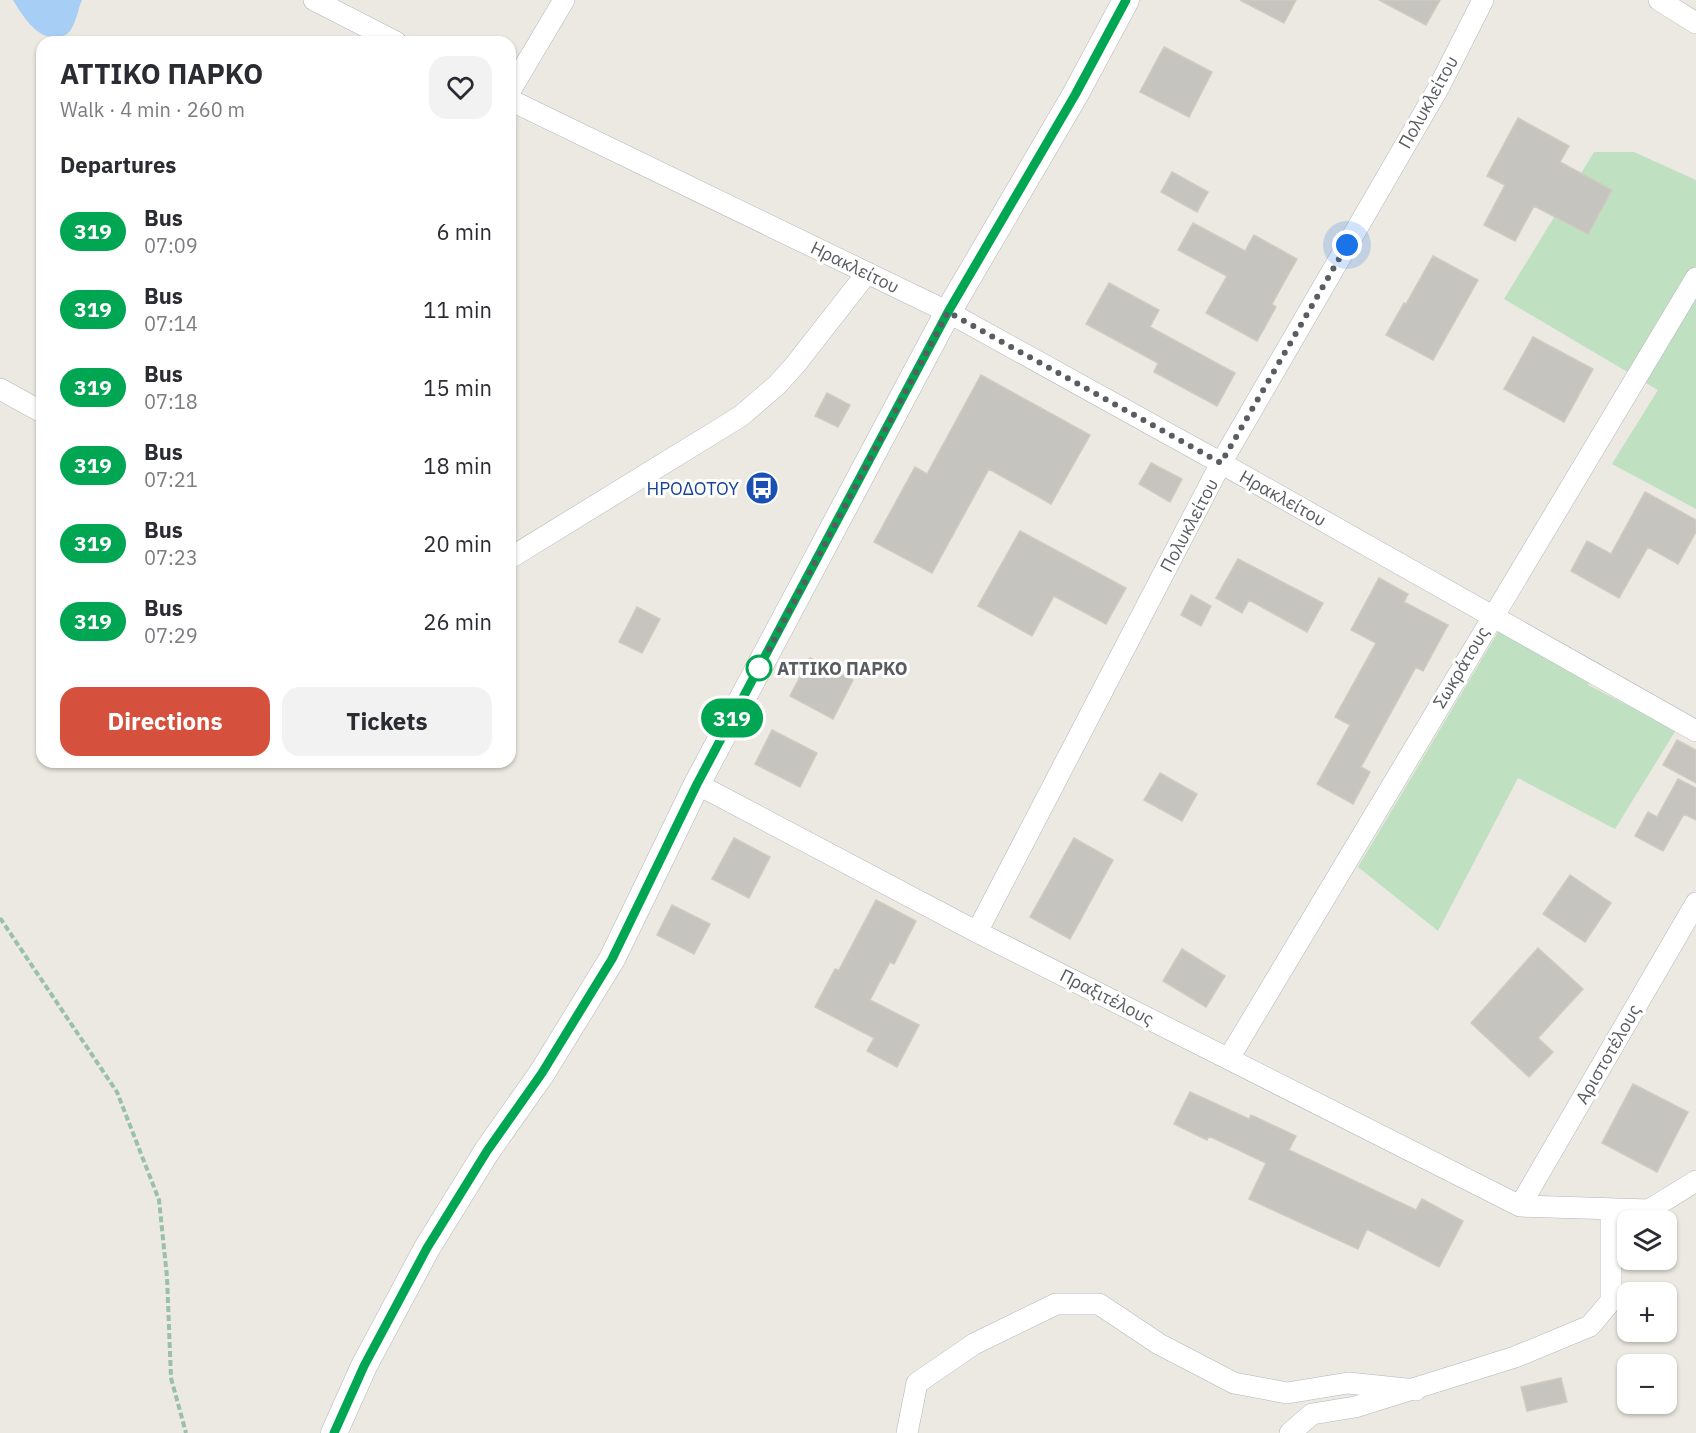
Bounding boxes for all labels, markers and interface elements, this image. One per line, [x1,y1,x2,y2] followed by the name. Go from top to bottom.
[1393,51,1463,153] street label: Πολυκλείτου
[60,55,263,92] text: ΑΤΤΙΚΟ ΠΑΡΚΟ
[429,56,492,119] button: heart
[60,96,245,123] text: Walk · 4 min · 260 m
[60,150,176,179] text: Departures
[144,203,183,232] text: Bus
[74,217,112,245] text: 319
[436,217,492,246] text: 6 min
[1332,230,1362,260] your location
[144,232,198,259] text: 07:09
[807,236,903,298] street label: Ηρακλείτου
[144,281,183,310] text: Bus
[74,295,112,323] text: 319
[423,295,492,324] text: 11 min
[144,310,198,337] text: 07:14
[144,359,183,388] text: Bus
[74,373,112,401] text: 319
[423,373,492,402] text: 15 min
[144,388,198,415] text: 07:18
[144,437,183,466] text: Bus
[74,451,112,479] text: 319
[423,451,492,480] text: 18 min
[1236,465,1330,531] street label: Ηρακλείτου
[144,466,198,493] text: 07:21
[744,470,780,506] bus stop icon: ΗΡΟΔΟΤΟΥ
[1155,474,1223,576] street label: Πολυκλείτου
[646,477,739,500] place label: ΗΡΟΔΟΤΟΥ
[144,515,183,544] text: Bus
[74,529,112,557] text: 319
[423,529,492,558] text: 20 min
[144,544,198,571] text: 07:23
[144,593,183,622] text: Bus
[74,607,112,635] text: 319
[423,607,492,636] text: 26 min
[144,622,198,649] text: 07:29
[1428,622,1494,712] street label: Σωκράτους
[746,655,772,681] marker: ΑΤΤΙΚΟ ΠΑΡΚΟ
[777,657,908,680] place label: ΑΤΤΙΚΟ ΠΑΡΚΟ
[60,687,270,756] button: Directions
[282,687,492,756] button: Tickets
[698,698,766,738] line badge: 319
[713,704,751,732] text: 319
[1056,964,1158,1031] street label: Πραξιτέλους
[1570,1000,1646,1108] street label: Αριστοτέλους
[1617,1210,1677,1414] map controls
[1617,1210,1677,1270] button: layers
[1617,1282,1677,1342] button: +
[1617,1354,1677,1414] button: −

